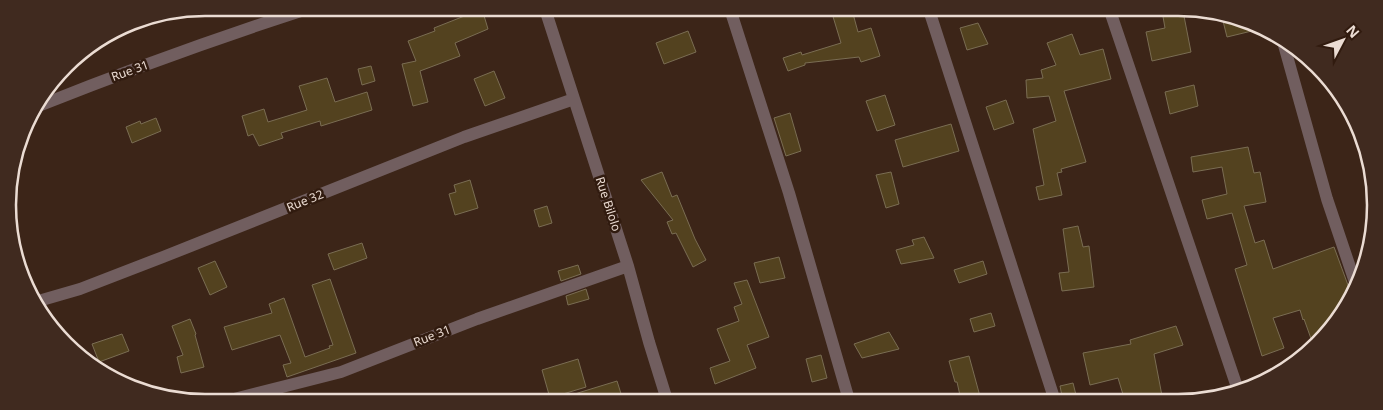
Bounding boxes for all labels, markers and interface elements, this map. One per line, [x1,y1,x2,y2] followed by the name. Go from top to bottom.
[1318,15,1368,65] north arrow
[1342,21,1364,42] text: N
[109,56,151,85] street label: Rue 31
[592,174,625,233] street label: Rue Bilolo
[284,185,326,216] street label: Rue 32
[411,321,453,350] street label: Rue 31

